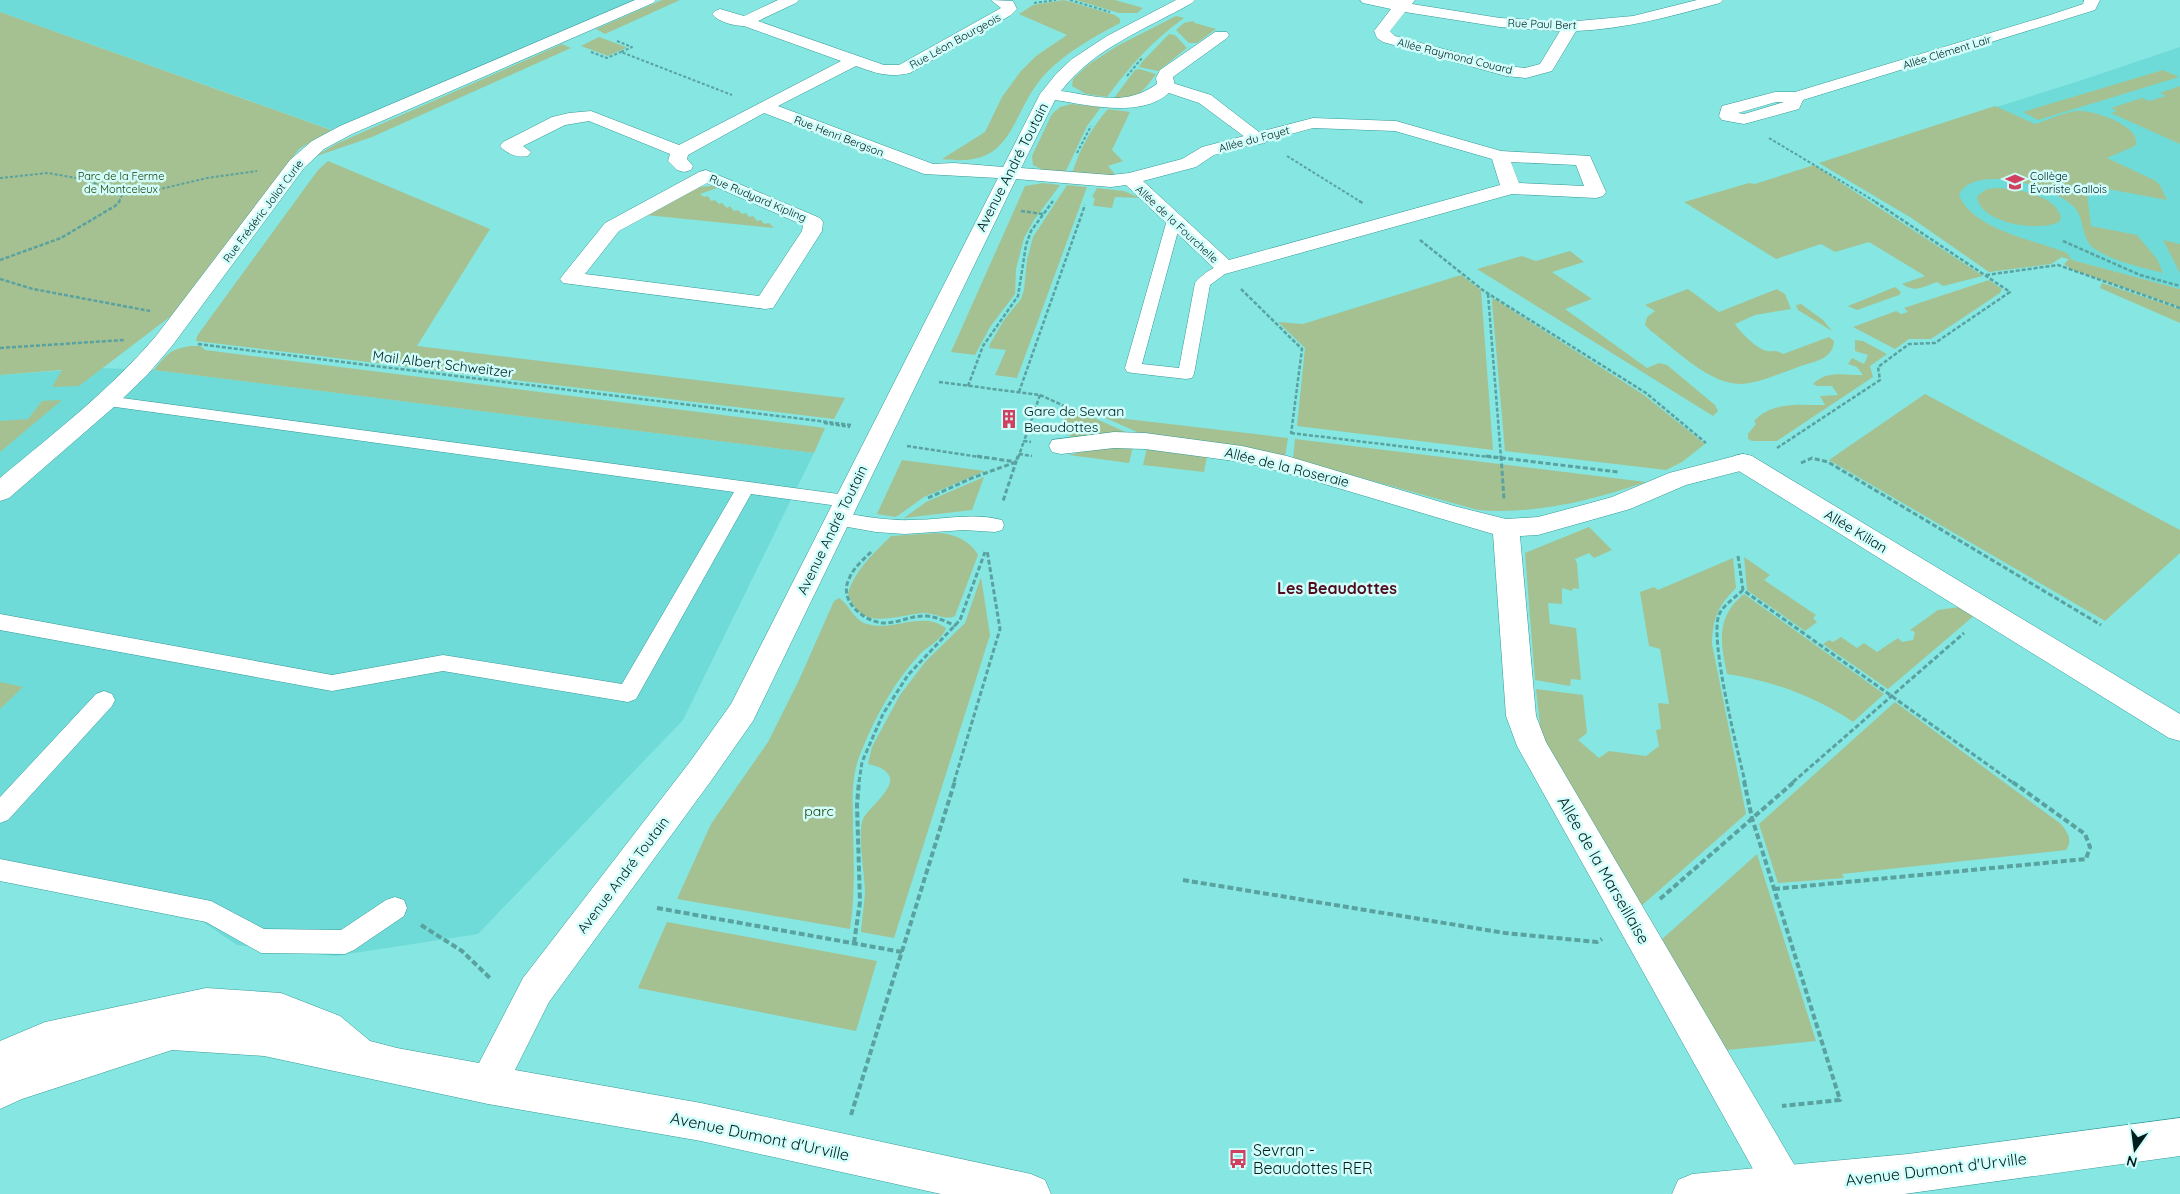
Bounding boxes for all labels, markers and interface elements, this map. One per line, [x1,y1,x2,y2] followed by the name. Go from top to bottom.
[907,10,1003,72] street label: Rue Léon Bourgeois
[1507,16,1577,32] street label: Rue Paul Bert
[1901,32,1994,72] street label: Allée Clément Lair
[1396,35,1514,77] street label: Allée Raymond Couard
[972,100,1052,234] street label: Avenue André Toutain
[792,112,886,160] street label: Rue Henri Bergson
[1217,123,1291,155] street label: Allée du Fayet
[220,157,306,265] street label: Rue Frédéric Joliot Curie
[78,169,164,196] park label: Parc de la Ferme de Montceleux
[2030,169,2107,196] place label: Collège Évariste Gallois
[707,171,809,225] street label: Rue Rudyard Kipling
[2004,171,2026,193] school or university icon: Collège Évariste Gallois
[1133,182,1221,266] street label: Allée de la Fourchelle
[372,346,515,382] street label: Mail Albert Schweitzer
[1024,402,1124,436] place label: Gare de Sevran Beaudottes
[998,408,1020,430] building icon: Gare de Sevran Beaudottes
[1223,443,1351,491] street label: Allée de la Roseraie
[793,462,871,598] street label: Avenue André Toutain
[1821,505,1891,557] street label: Allée Kilian
[1277,578,1397,598] district label: Les Beaudottes
[1554,793,1654,947] street label: Allée de la Marseillaise
[804,802,834,820] park label: parc
[573,813,673,937] street label: Avenue André Toutain
[669,1107,851,1165] street label: Avenue Dumont d'Urville
[2110,1124,2160,1174] north arrow
[1253,1140,1373,1178] place label: Sevran - Beaudottes RER
[1227,1148,1249,1170] bus stop icon: Sevran - Beaudottes RER
[1844,1148,2028,1190] street label: Avenue Dumont d'Urville
[2125,1152,2139,1172] text: N

